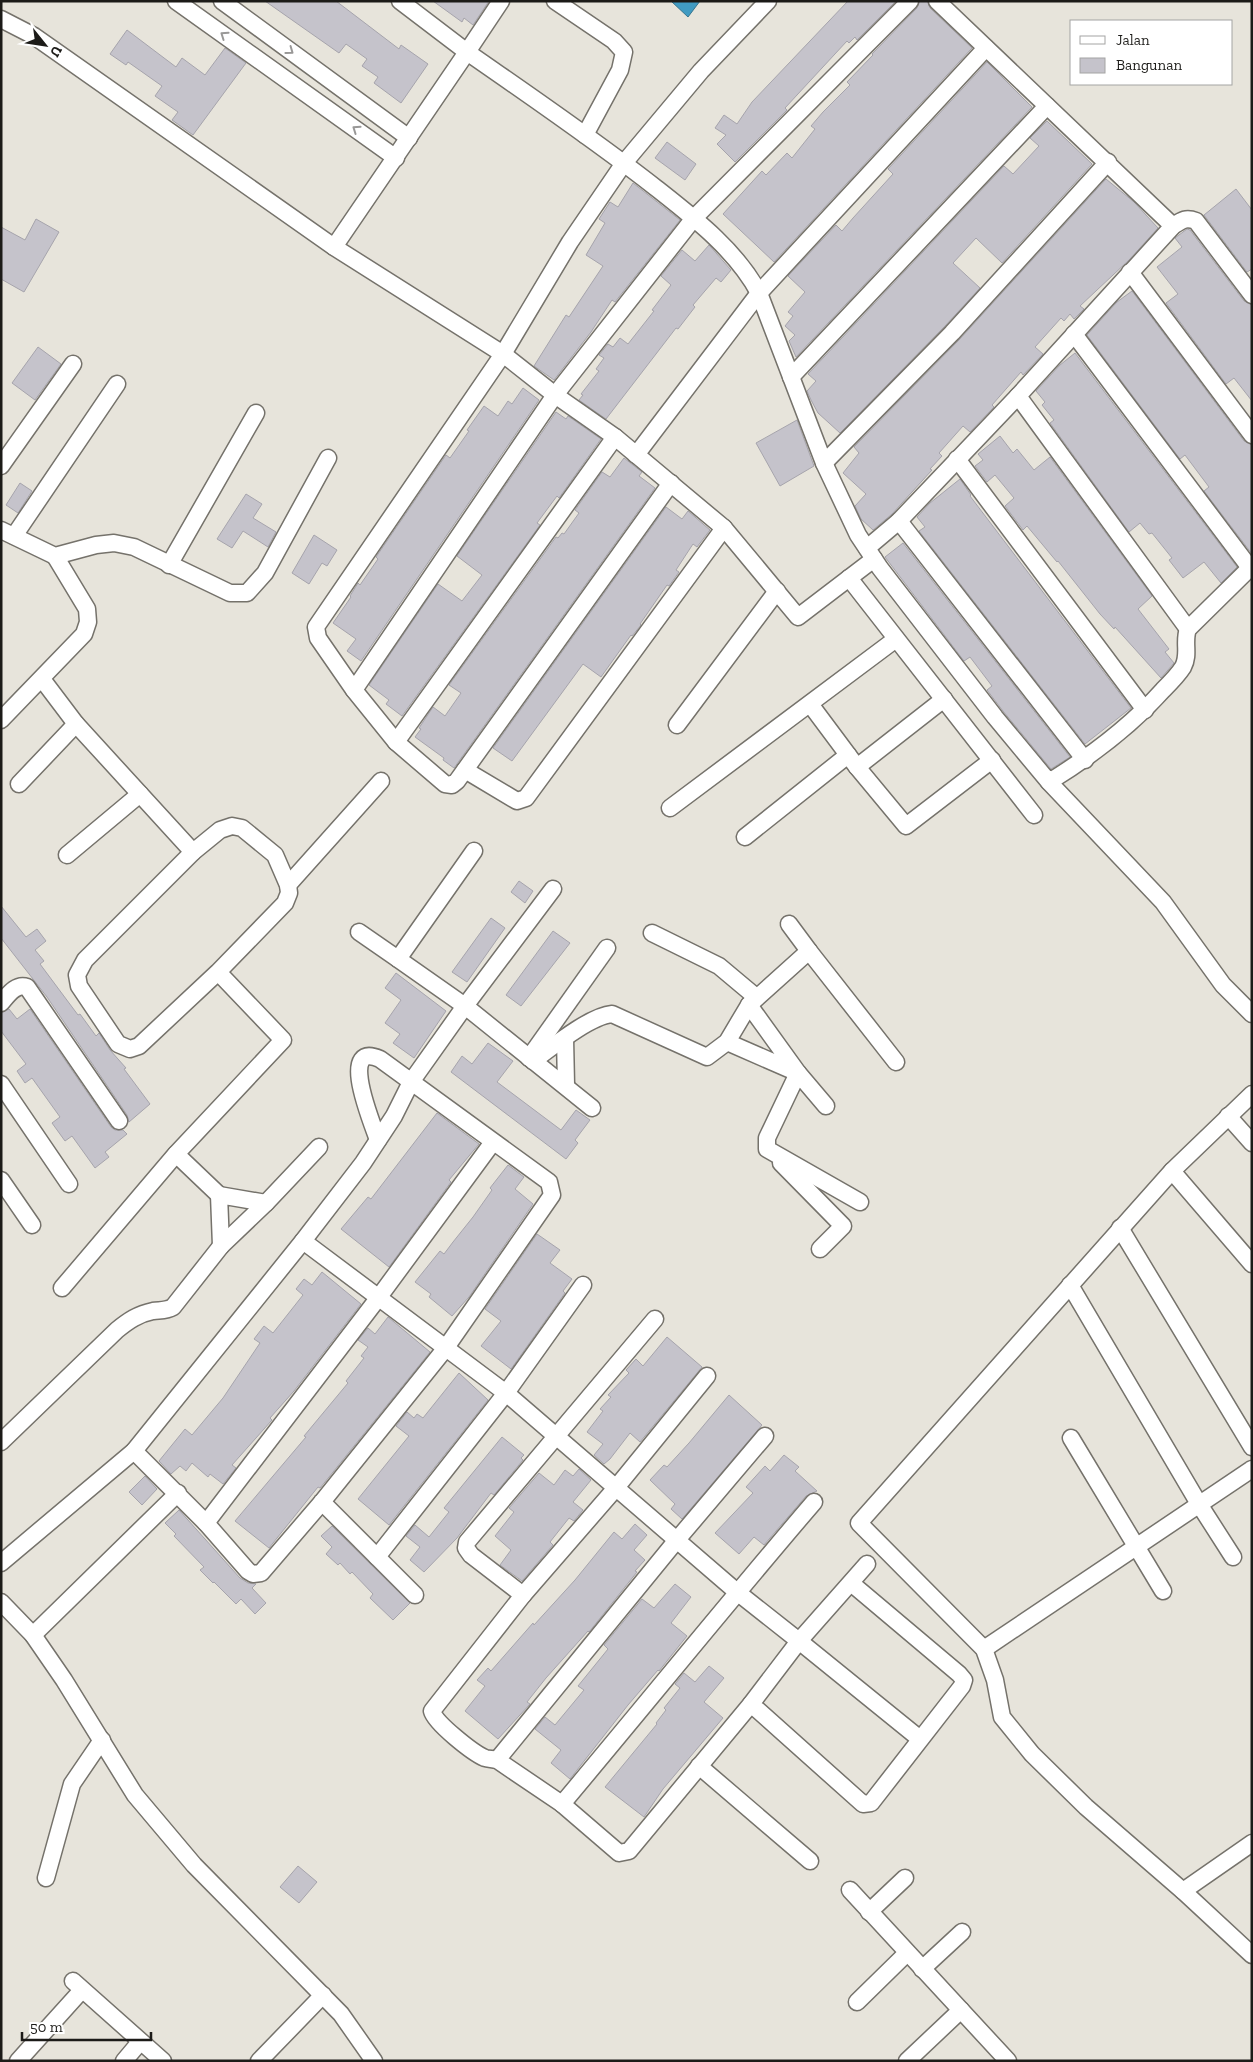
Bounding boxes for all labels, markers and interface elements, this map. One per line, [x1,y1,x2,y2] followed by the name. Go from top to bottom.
[20,20,70,70] north arrow
[1070,20,1233,85] legend
[1116,31,1150,49] text: Jalan
[220,32,230,41] one-way arrow
[46,43,66,60] text: U
[284,45,294,54] one-way arrow
[1116,56,1182,74] text: Bangunan
[353,126,362,135] one-way arrow
[22,2010,151,2042] scale bar
[30,2018,63,2036] text: 50 m

